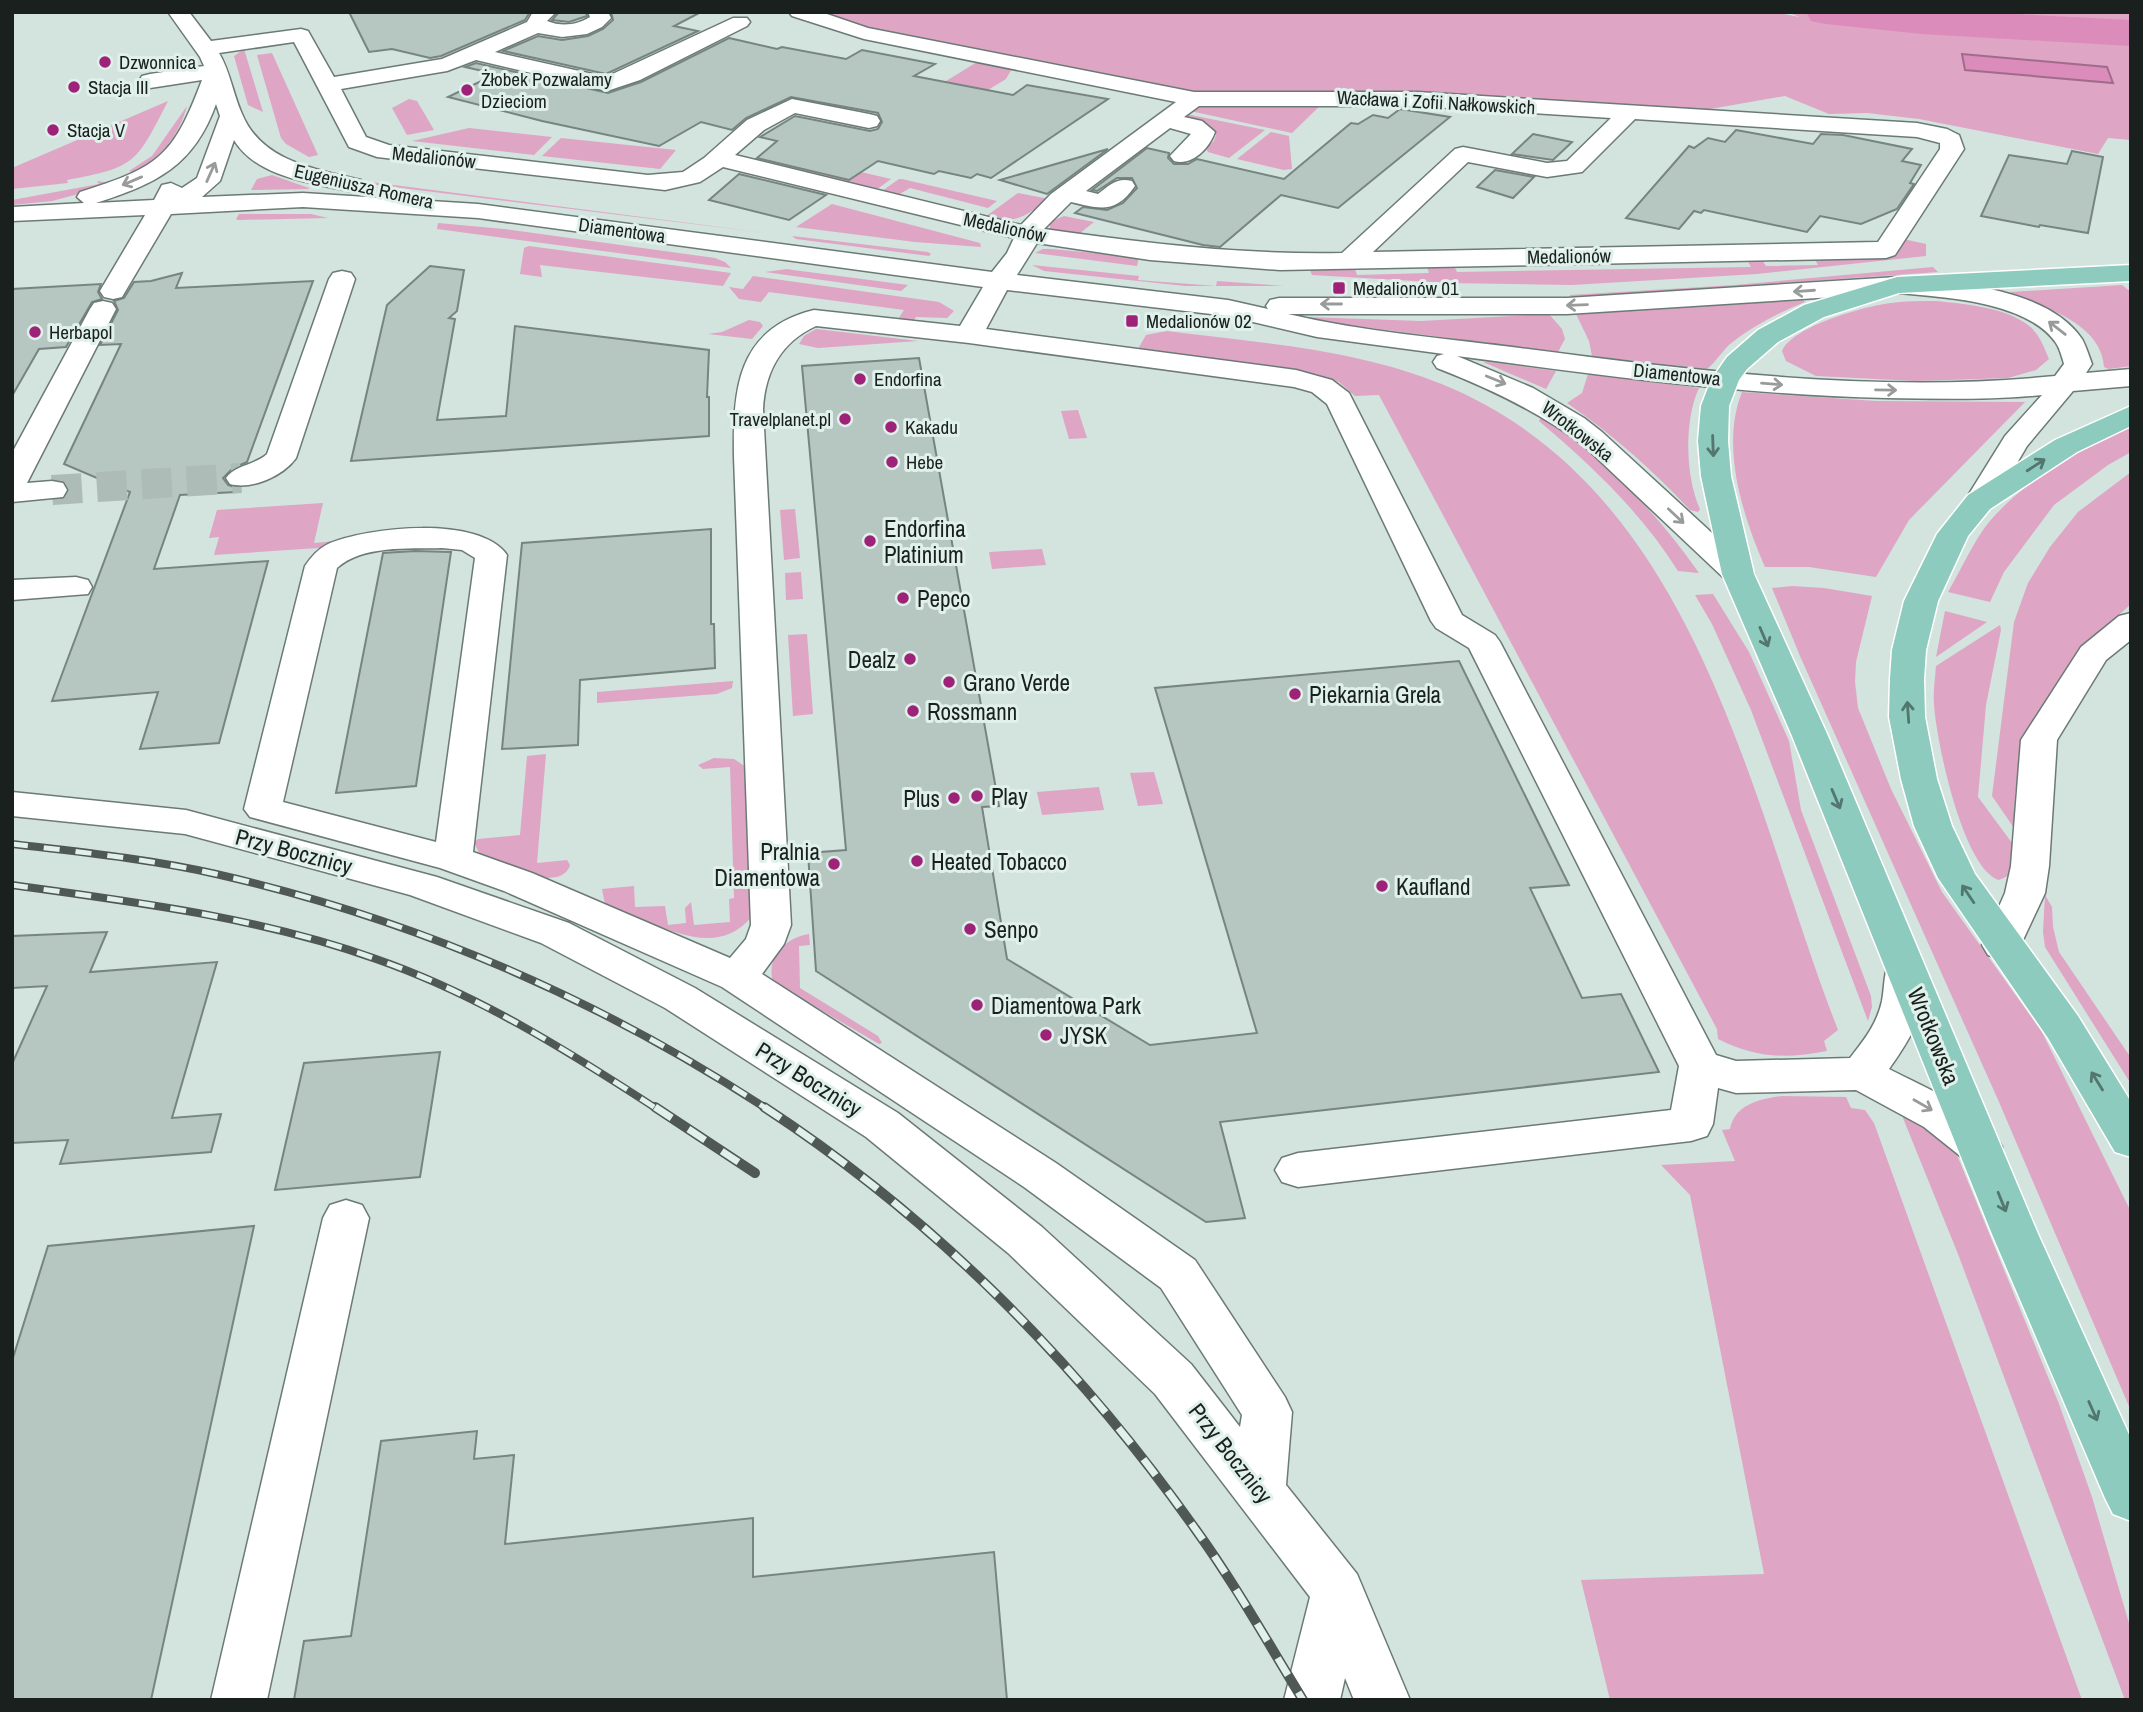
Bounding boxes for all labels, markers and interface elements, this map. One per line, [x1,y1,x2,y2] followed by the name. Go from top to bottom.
[119,49,196,75] place label: Dzwonnica
[97,54,113,70] marker: Dzwonnica
[481,66,612,114] place label: Żłobek Pozwalamy Dzieciom
[88,74,149,100] place label: Stacja III
[66,79,82,95] marker: Stacja III
[459,82,475,98] marker: Żłobek Pozwalamy Dzieciom
[1336,84,1536,120] street label: Wacława i Zofii Nałkowskich
[67,117,126,143] place label: Stacja V
[45,122,61,138] marker: Stacja V
[391,140,478,174] street label: Medalionów
[292,157,436,215] street label: Eugeniusza Romera
[205,162,218,183] one-way arrow
[122,176,144,189] one-way arrow
[961,206,1050,249] street label: Medalionów
[577,211,667,249] street label: Diamentowa
[1527,242,1612,270] street label: Medalionów
[1353,275,1459,301] place label: Medalionów 01
[1331,280,1347,296] marker: Medalionów 01
[1794,285,1816,298] one-way arrow
[1319,297,1342,311] one-way arrow
[1566,299,1589,312] one-way arrow
[1146,308,1252,334] place label: Medalionów 02
[1124,313,1140,329] marker: Medalionów 02
[49,319,112,345] place label: Herbapol
[2048,321,2067,336] one-way arrow
[27,324,43,340] marker: Herbapol
[1632,356,1722,392] street label: Diamentowa
[874,366,942,392] place label: Endorfina
[852,371,868,387] marker: Endorfina
[1485,375,1507,388] one-way arrow
[1760,378,1782,391] one-way arrow
[1874,384,1897,397] one-way arrow
[1537,395,1620,467] street label: Wrotkowska
[729,406,831,432] place label: Travelplanet.pl
[837,411,853,427] marker: Travelplanet.pl
[905,414,958,440] place label: Kakadu
[883,419,899,435] marker: Kakadu
[1706,434,1720,457] one-way arrow
[906,449,943,475] place label: Hebe
[884,454,900,470] marker: Hebe
[2026,458,2046,472] one-way arrow
[1667,508,1684,525] one-way arrow
[884,513,966,570] place label: Endorfina Platinium
[862,533,878,549] marker: Endorfina Platinium
[917,583,970,614] place label: Pepco
[895,590,911,606] marker: Pepco
[1759,626,1772,647] one-way arrow
[848,644,896,675] place label: Dealz
[902,651,918,667] marker: Dealz
[963,667,1070,698] place label: Grano Verde
[941,674,957,690] marker: Grano Verde
[1309,679,1442,710] place label: Piekarnia Grela
[1287,686,1303,702] marker: Piekarnia Grela
[927,696,1017,727] place label: Rossmann
[1901,701,1914,724] one-way arrow
[905,703,921,719] marker: Rossmann
[991,781,1028,812] place label: Play
[903,783,940,814] place label: Plus
[969,788,985,804] marker: Play
[1830,788,1843,810] one-way arrow
[946,790,962,806] marker: Plus
[232,821,356,882] street label: Przy Bocznicy
[714,836,821,893] place label: Pralnia Diamentowa
[931,846,1067,877] place label: Heated Tobacco
[909,853,925,869] marker: Heated Tobacco
[826,856,842,872] marker: Pralnia Diamentowa
[1396,871,1470,902] place label: Kaufland
[1374,878,1390,894] marker: Kaufland
[1960,885,1975,904] one-way arrow
[984,914,1039,945] place label: Senpo
[962,921,978,937] marker: Senpo
[1900,983,1968,1090] street label: Wrotkowska
[991,990,1141,1021] place label: Diamentowa Park
[969,997,985,1013] marker: Diamentowa Park
[1060,1020,1108,1051] place label: JYSK
[1038,1027,1054,1043] marker: JYSK
[750,1034,868,1124] street label: Przy Bocznicy
[2089,1072,2103,1092] one-way arrow
[1912,1098,1932,1112] one-way arrow
[1996,1191,2009,1212] one-way arrow
[1182,1396,1280,1510] street label: Przy Bocznicy
[2087,1400,2100,1421] one-way arrow

